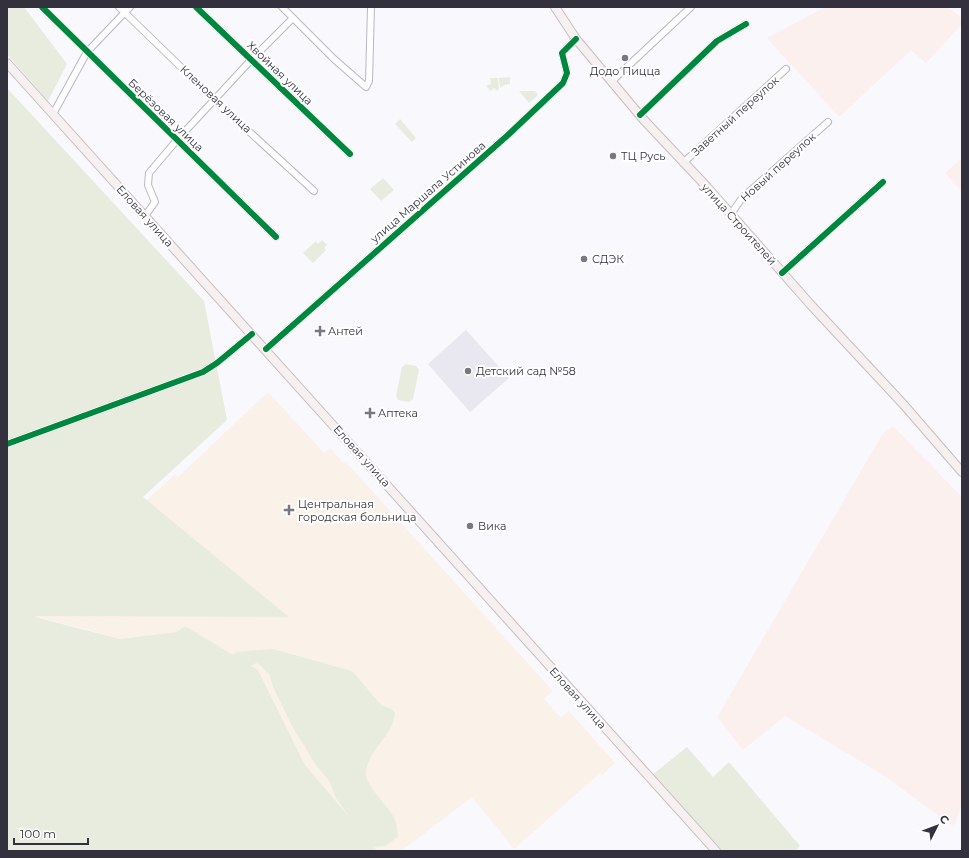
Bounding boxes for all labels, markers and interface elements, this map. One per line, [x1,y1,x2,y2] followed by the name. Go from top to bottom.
[244,38,316,108] street label: Хвойная улица
[620,53,630,63] marker: Додо Пицца
[177,62,255,136] street label: Кленовая улица
[590,64,660,78] place label: Додо Пицца
[688,73,782,159] street label: Заветный переулок
[126,76,206,154] street label: Берёзовая улица
[737,129,819,204] street label: Новый переулок
[367,138,488,246] street label: улица Маршала Устинова
[621,149,666,163] place label: ТЦ Русь
[608,151,618,161] marker: ТЦ Русь
[698,179,779,268] street label: улица Строителей
[114,182,176,250] street label: Еловая улица
[592,252,624,266] place label: СДЭК
[579,254,589,264] marker: СДЭК
[328,324,363,338] place label: Антей
[315,326,325,336] marker: Антей
[476,364,576,378] place label: Детский сад №58
[463,366,473,376] marker: Детский сад №58
[378,406,418,420] place label: Аптека
[365,408,375,418] marker: Аптека
[331,422,393,490] street label: Еловая улица
[298,497,416,524] place label: Центральная городская больница
[283,504,295,516] marker: Центральная городская больница
[478,519,507,533] place label: Вика
[465,521,475,531] marker: Вика
[547,664,609,732] street label: Еловая улица
[917,806,957,846] north arrow
[937,812,952,827] text: С
[14,820,88,846] scale bar
[20,826,56,841] text: 100 m

